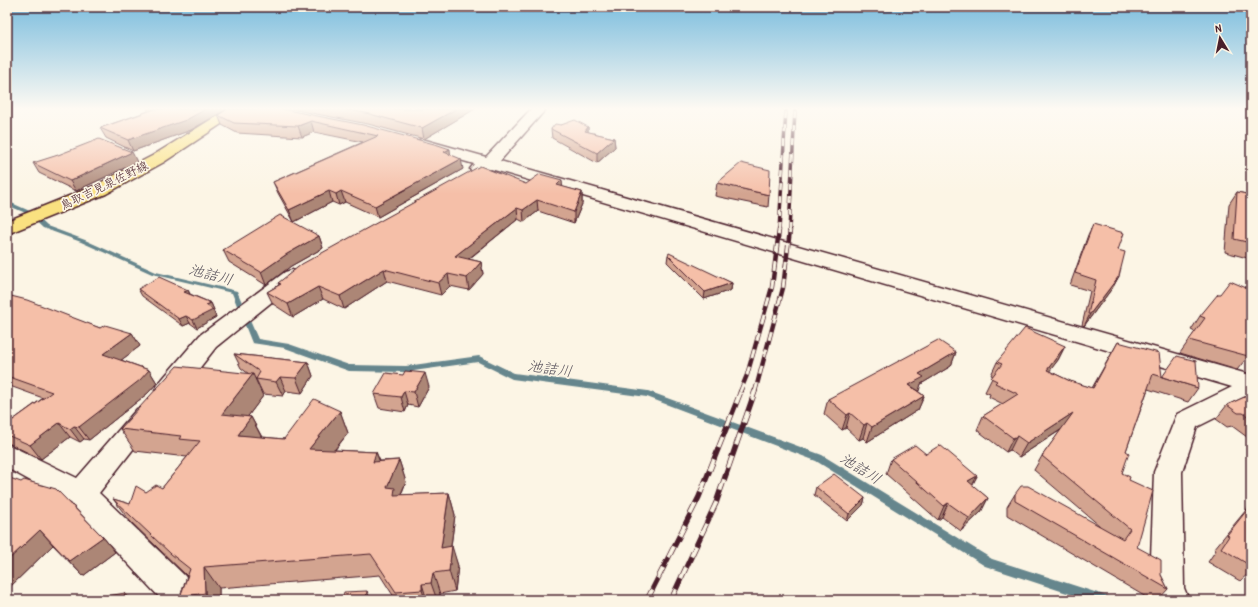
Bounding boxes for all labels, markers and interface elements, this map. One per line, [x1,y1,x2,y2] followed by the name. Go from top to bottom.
[1200,18,1240,58] north arrow
[1214,21,1223,36] text: N
[57,156,151,214] street label: 鳥取吉見泉佐野線
[187,258,235,290] water label: 池詰川
[526,354,574,382] water label: 池詰川
[836,447,886,489] water label: 池詰川

